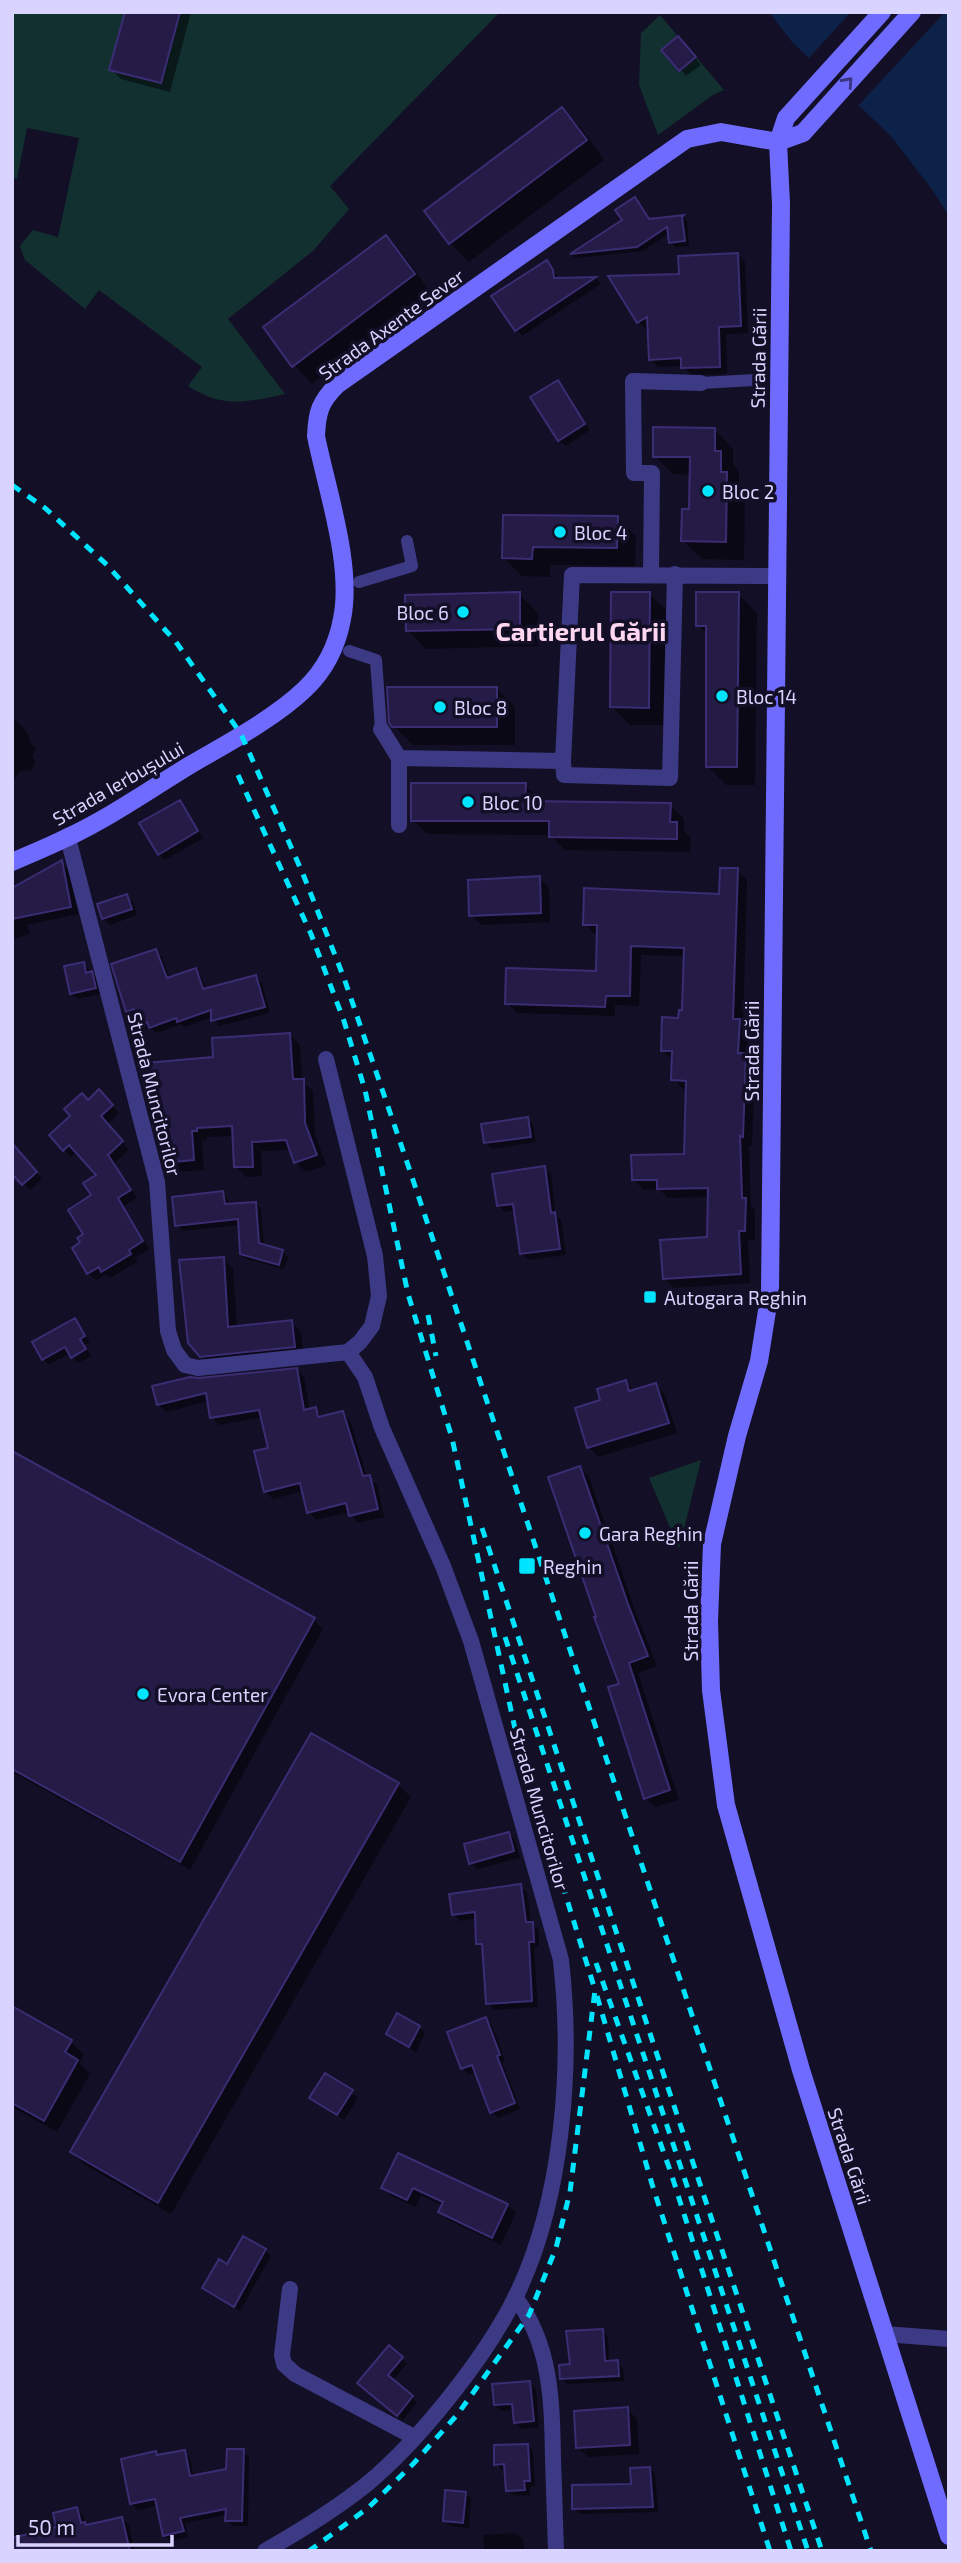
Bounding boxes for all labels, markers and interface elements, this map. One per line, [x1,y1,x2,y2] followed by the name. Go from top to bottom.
[840,77,853,90] one-way arrow
[314,263,468,384] street label: Strada Axente Sever
[746,307,770,409] street label: Strada Gării
[722,480,774,503] place label: Bloc 2
[700,483,716,499] marker: Bloc 2
[574,521,627,544] place label: Bloc 4
[552,524,568,540] marker: Bloc 4
[396,601,449,624] place label: Bloc 6
[455,604,471,620] marker: Bloc 6
[496,615,666,646] district label: Cartierul Gării
[736,685,797,708] place label: Bloc 14
[714,688,730,704] marker: Bloc 14
[454,696,507,719] place label: Bloc 8
[432,699,448,715] marker: Bloc 8
[48,736,189,832] street label: Strada Ierbușului
[482,791,543,814] place label: Bloc 10
[460,794,476,810] marker: Bloc 10
[740,1001,763,1101] street label: Strada Gării
[123,1010,187,1179] street label: Strada Muncitorilor
[664,1286,807,1309] place label: Autogara Reghin
[642,1289,658,1305] marker: Autogara Reghin
[599,1522,703,1545] place label: Gara Reghin
[577,1525,593,1541] marker: Gara Reghin
[543,1555,602,1578] place label: Reghin
[517,1556,537,1576] marker: Reghin
[679,1561,702,1661] street label: Strada Gării
[157,1683,268,1706] place label: Evora Center
[135,1686,151,1702] marker: Evora Center
[506,1725,574,1893] street label: Strada Muncitorilor
[823,2105,877,2207] street label: Strada Gării
[18,2504,172,2548] scale bar
[28,2514,75,2539] text: 50 m

